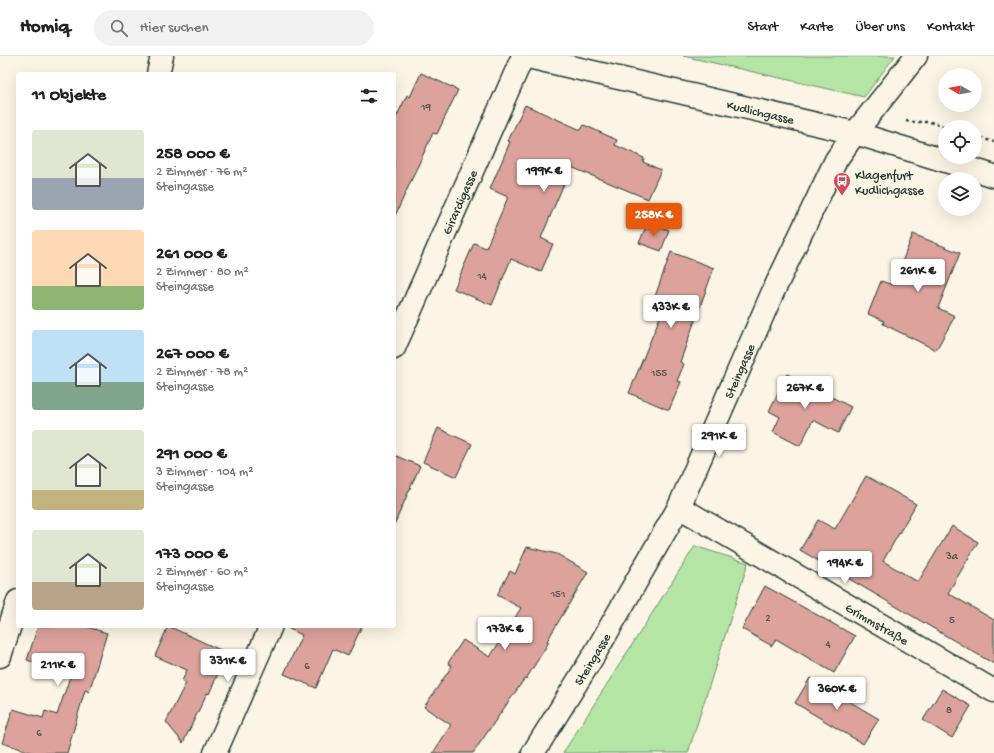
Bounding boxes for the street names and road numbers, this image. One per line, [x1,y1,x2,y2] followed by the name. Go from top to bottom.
[725,98,796,129] street label: Kudlichgasse
[440,168,482,237] street label: Girardigasse
[722,342,759,401] street label: Steingasse
[842,601,911,650] street label: Grimmstraße
[572,631,615,689] street label: Steingasse

